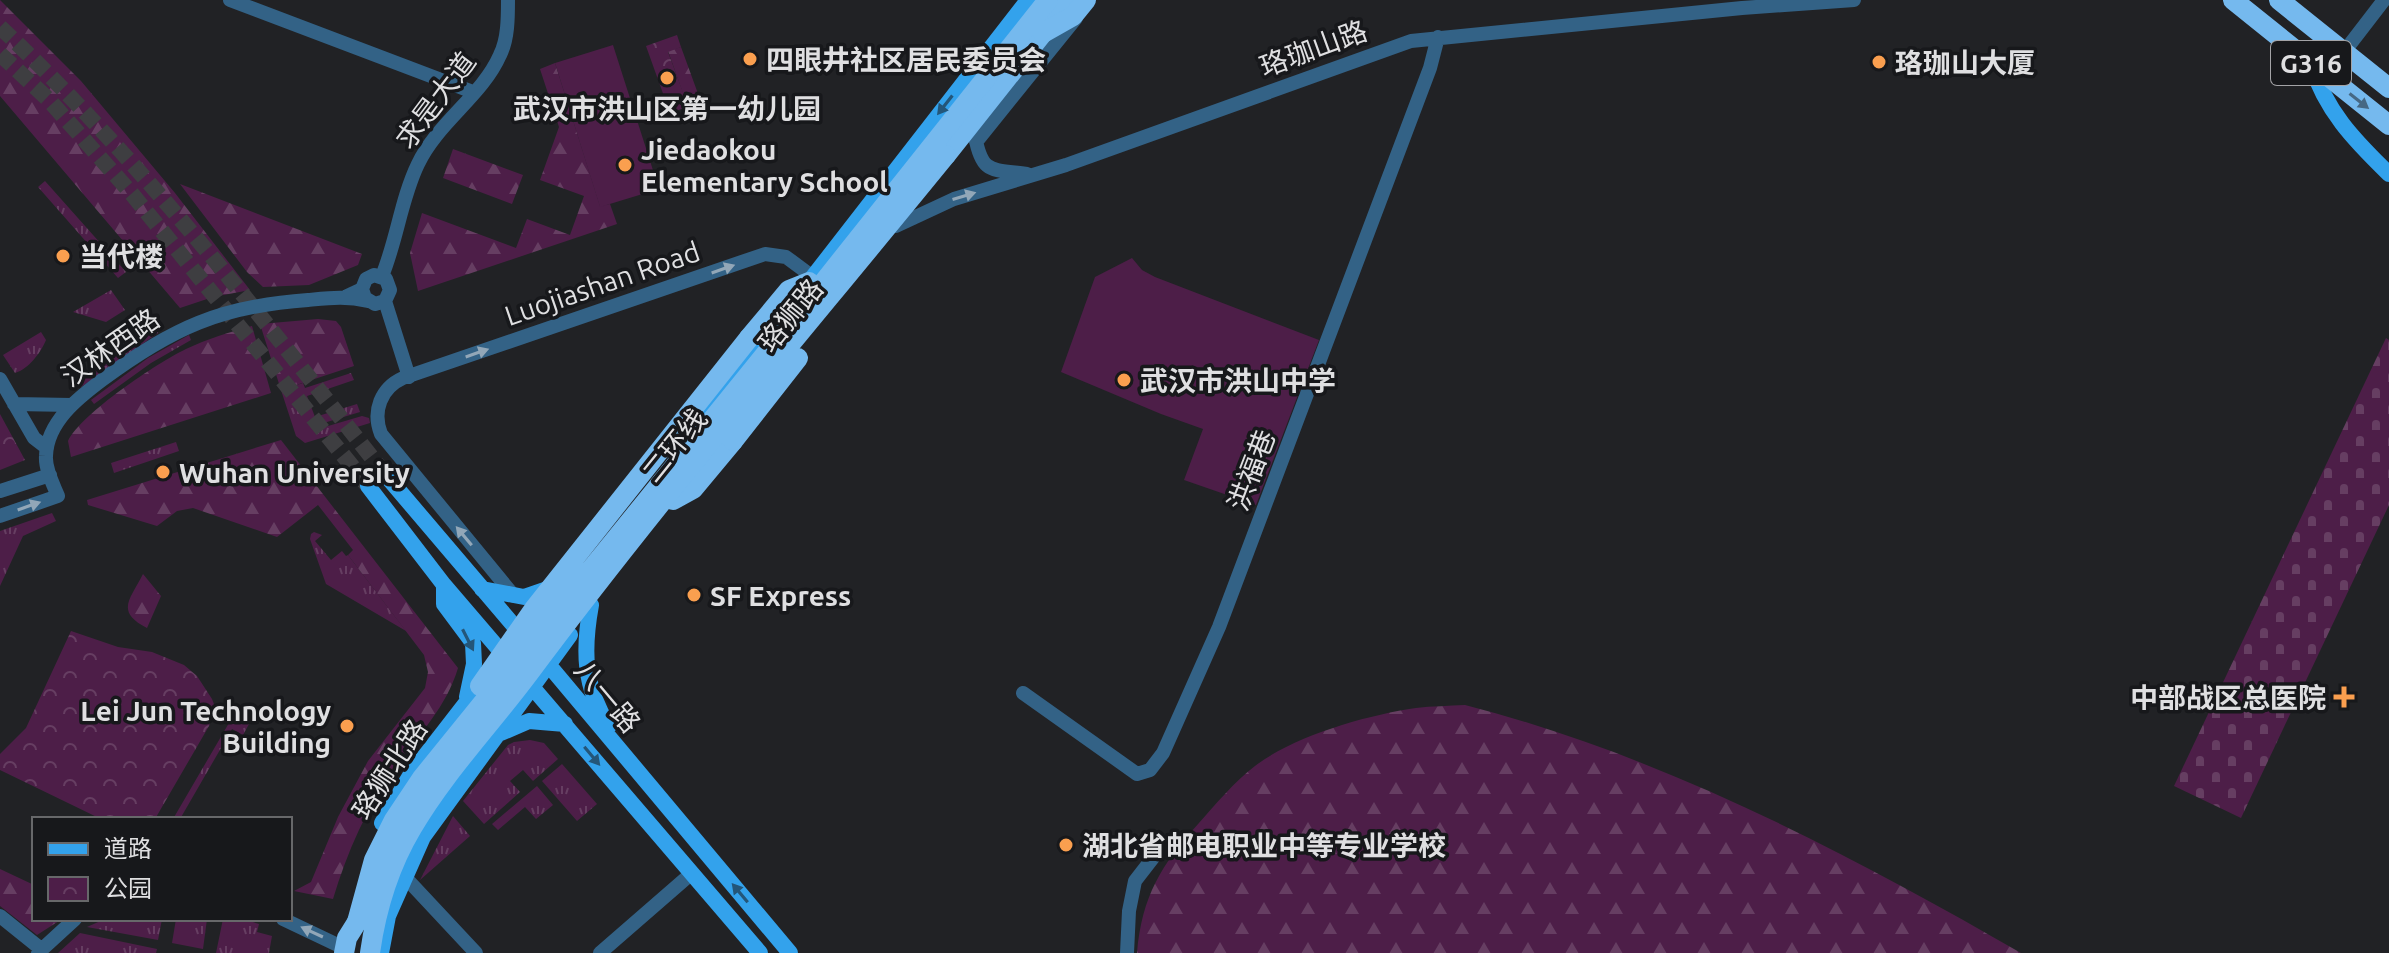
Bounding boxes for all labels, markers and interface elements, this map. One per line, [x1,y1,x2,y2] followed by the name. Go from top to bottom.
[1255,14,1371,82] street label: 珞珈山路
[2271,41,2351,85] road number: G316
[766,44,1046,75] place label: 四眼井社区居民委员会
[389,46,481,154] street label: 求是大道
[1895,47,2035,78] place label: 珞珈山大厦
[741,50,759,68] marker: 四眼井社区居民委员会
[1870,53,1888,71] marker: 珞珈山大厦
[658,69,676,87] marker: 武汉市洪山区第一幼儿园
[513,93,821,124] place label: 武汉市洪山区第一幼儿园
[2349,93,2369,109] one-way arrow
[938,95,954,115] one-way arrow
[641,134,888,197] place label: Jiedaokou Elementary School
[616,156,634,174] marker: Jiedaokou Elementary School
[952,189,976,202] one-way arrow
[500,235,704,331] street label: Luojiashan Road
[79,241,163,272] place label: 当代楼
[54,247,72,265] marker: 当代楼
[711,262,735,274] one-way arrow
[752,273,828,357] street label: 珞狮路
[55,302,165,392] street label: 汉林西路
[466,347,490,359] one-way arrow
[1140,365,1336,396] place label: 武汉市洪山中学
[1115,371,1133,389] marker: 武汉市洪山中学
[636,403,712,487] street label: 二环线
[1221,425,1281,515] street label: 洪福巷
[179,457,410,488] place label: Wuhan University
[154,463,172,481] marker: Wuhan University
[17,500,41,512] one-way arrow
[456,526,472,546] one-way arrow
[710,580,851,611] place label: SF Express
[685,586,703,604] marker: SF Express
[461,629,475,652] one-way arrow
[569,654,647,738] street label: 八一路
[2130,682,2326,713] place label: 中部战区总医院
[2333,686,2355,708] marker: 中部战区总医院
[80,695,331,758] place label: Lei Jun Technology Building
[345,714,433,824] street label: 珞狮北路
[338,717,356,735] marker: Lei Jun Technology Building
[583,746,600,766] one-way arrow
[32,817,292,921] legend
[1082,830,1446,861] place label: 湖北省邮电职业中等专业学校
[104,835,152,862] text: 道路
[1057,836,1075,854] marker: 湖北省邮电职业中等专业学校
[104,875,152,902] text: 公园
[732,883,749,903] one-way arrow
[301,925,324,939] one-way arrow

